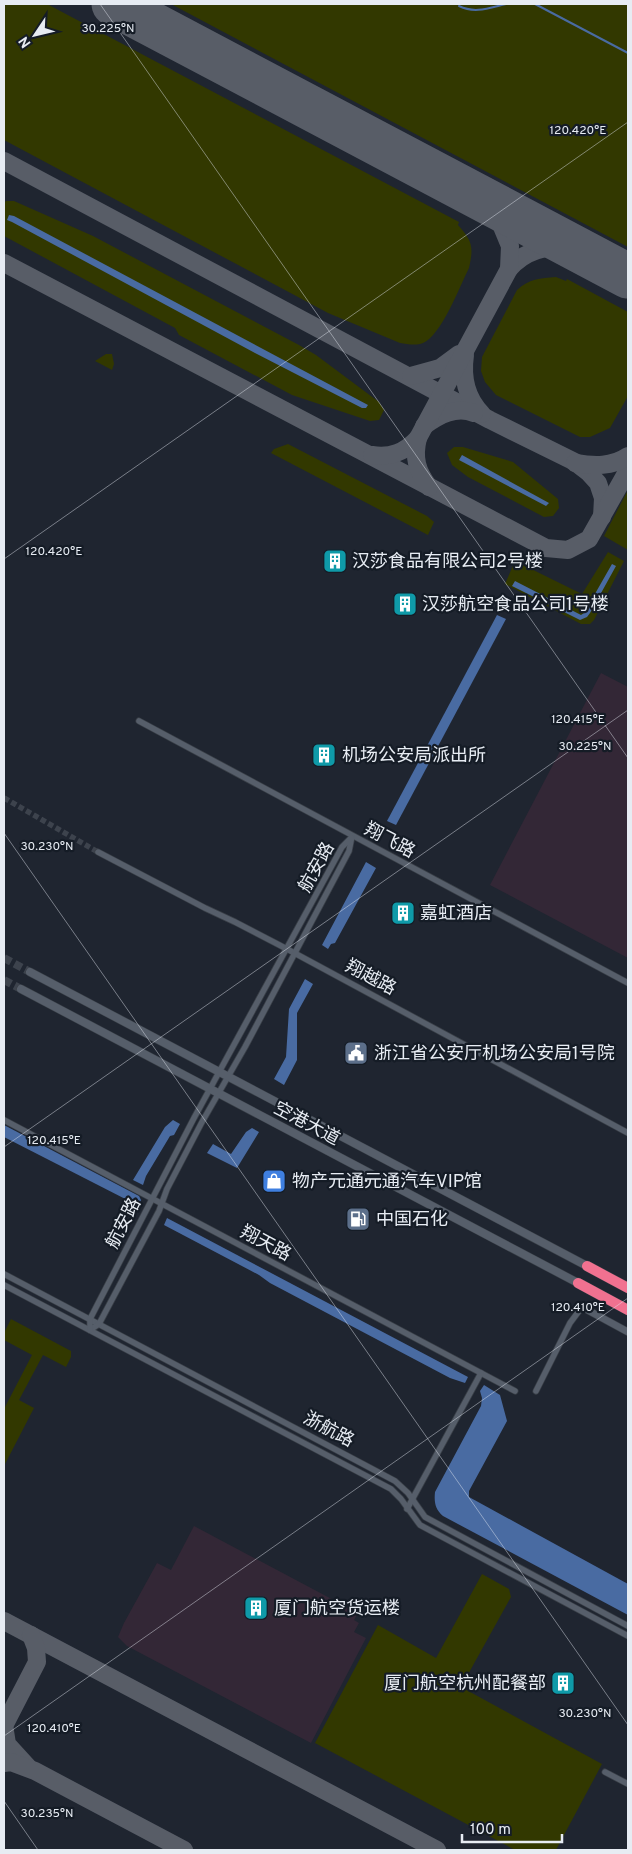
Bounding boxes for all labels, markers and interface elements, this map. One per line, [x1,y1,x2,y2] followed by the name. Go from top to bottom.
[10,10,60,60] north arrow
[81,21,135,37] text: 30.225°N
[16,33,35,51] text: N
[550,123,606,139] text: 120.420°E
[26,544,82,560] text: 120.420°E
[322,548,348,574] building icon: 汉莎食品有限公司2号楼
[352,551,543,574] place label: 汉莎食品有限公司2号楼
[392,591,418,617] building icon: 汉莎航空食品公司1号楼
[422,594,609,617] place label: 汉莎航空食品公司1号楼
[551,712,605,728] text: 120.415°E
[558,739,612,755] text: 30.225°N
[311,742,337,768] building icon: 机场公安局派出所
[342,745,486,768] place label: 机场公安局派出所
[360,818,419,864] street label: 翔飞路
[20,839,74,855] text: 30.230°N
[294,839,340,897] street label: 航安路
[390,900,416,926] building icon: 嘉虹酒店
[420,903,492,926] place label: 嘉虹酒店
[341,955,400,1001] street label: 翔越路
[343,1040,369,1066] public building icon: 浙江省公安厅机场公安局1号院
[374,1043,615,1066] place label: 浙江省公安厅机场公安局1号院
[269,1097,343,1151] street label: 空港大道
[27,1133,81,1149] text: 120.415°E
[261,1168,287,1194] shop icon: 物产元通·元通汽车VIP馆
[292,1171,482,1194] place label: 物产元通·元通汽车VIP馆
[102,1194,147,1253] street label: 航安路
[345,1206,371,1232] fuel station icon: 中国石化
[376,1209,448,1232] place label: 中国石化
[236,1221,295,1267] street label: 翔天路
[551,1300,605,1316] text: 120.410°E
[299,1407,358,1453] street label: 浙航路
[243,1595,269,1621] building icon: 厦门航空货运楼
[274,1598,400,1621] place label: 厦门航空货运楼
[550,1670,576,1696] building icon: 厦门航空杭州配餐部
[384,1673,546,1696] place label: 厦门航空杭州配餐部
[558,1706,612,1722] text: 30.230°N
[27,1721,81,1737] text: 120.410°E
[21,1806,73,1822] text: 30.235°N
[462,1812,562,1844] scale bar
[470,1821,511,1840] text: 100 m

